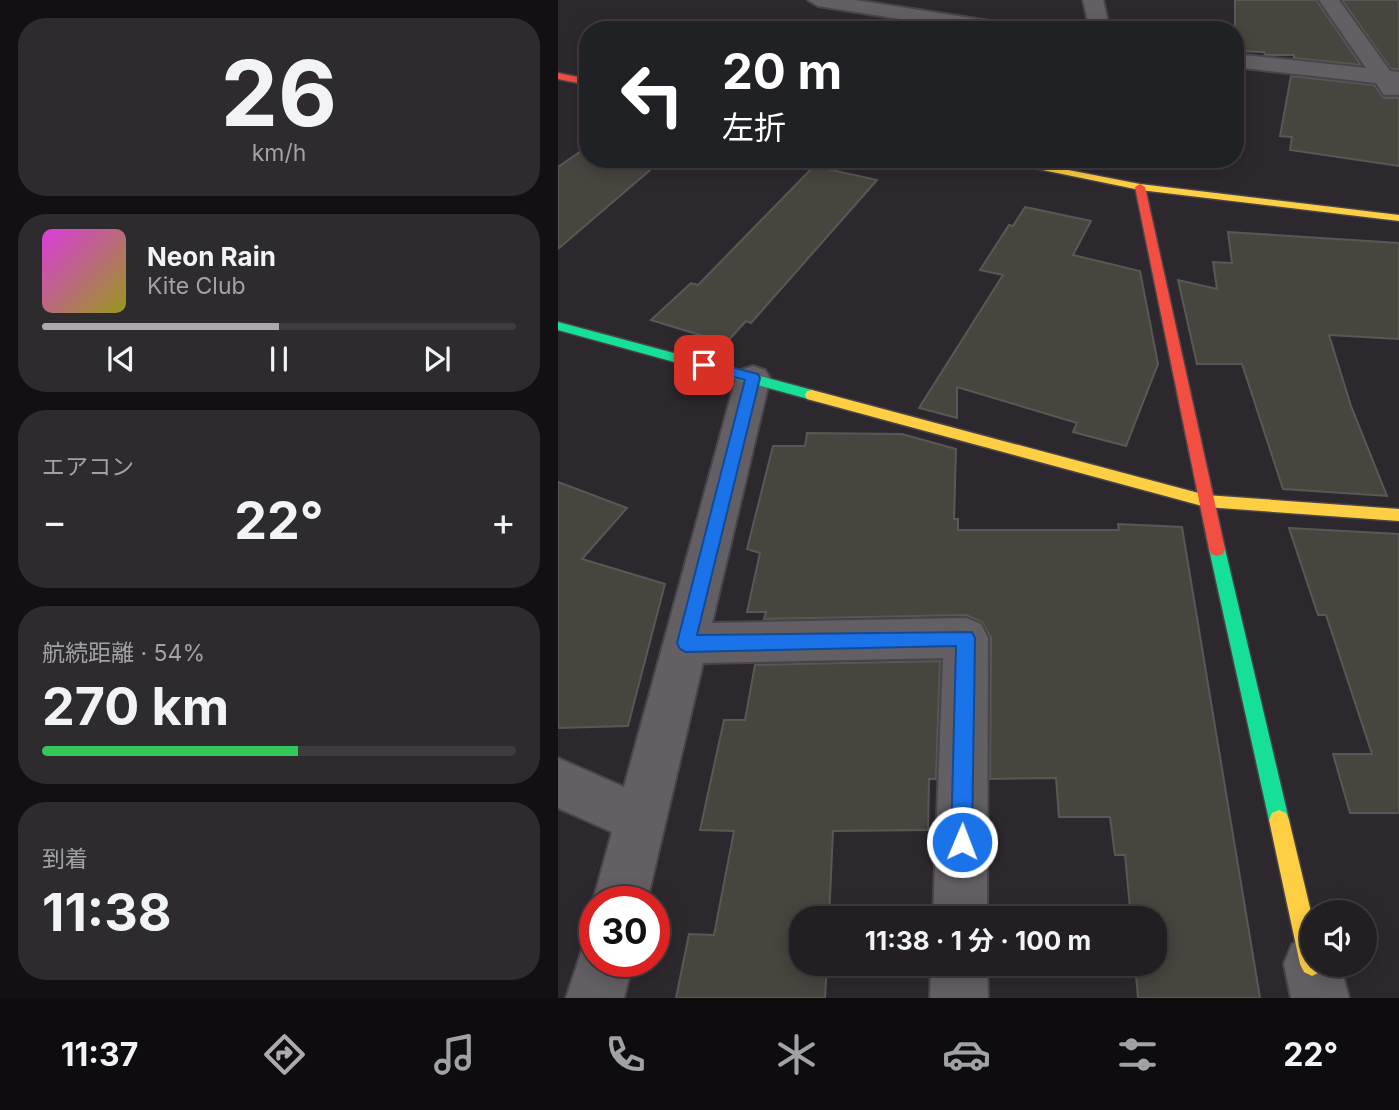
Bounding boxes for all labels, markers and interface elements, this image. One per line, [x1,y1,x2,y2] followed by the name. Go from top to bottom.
[221,38,337,148] text: 26
[722,42,842,101] text: 20 m
[607,49,698,140] icon: left
[722,108,786,147] text: 左折
[252,139,306,167] text: km/h
[147,241,276,272] text: Neon Rain
[147,272,246,300] text: Kite Club
[674,335,734,395] pin
[102,340,140,378] icon: previous
[260,340,298,378] icon: pause
[418,340,456,378] icon: next
[685,346,723,384] icon: arrive
[42,453,134,481] text: エアコン
[234,489,324,552] text: 22°
[42,498,67,544] text: −
[491,498,516,544] text: +
[42,639,205,667] text: 航続距離 · 54%
[42,675,229,738] text: 270 km
[925,805,999,879] position arrow
[42,845,88,873] text: 到着
[42,881,172,944] text: 11:38
[579,886,670,977] speed limit sign: 30
[1300,900,1377,977] map controls
[1300,900,1377,977] button: sound
[865,925,1091,956] text: 11:38 · 1 分 · 100 m
[260,1030,309,1079] icon: directions
[430,1030,479,1079] icon: music
[601,1030,650,1079] icon: phone
[772,1030,821,1079] icon: climate
[942,1030,991,1079] icon: car
[1113,1030,1162,1079] icon: filters
[61,1035,138,1074] text: 11:37
[1283,1035,1338,1074] text: 22°

